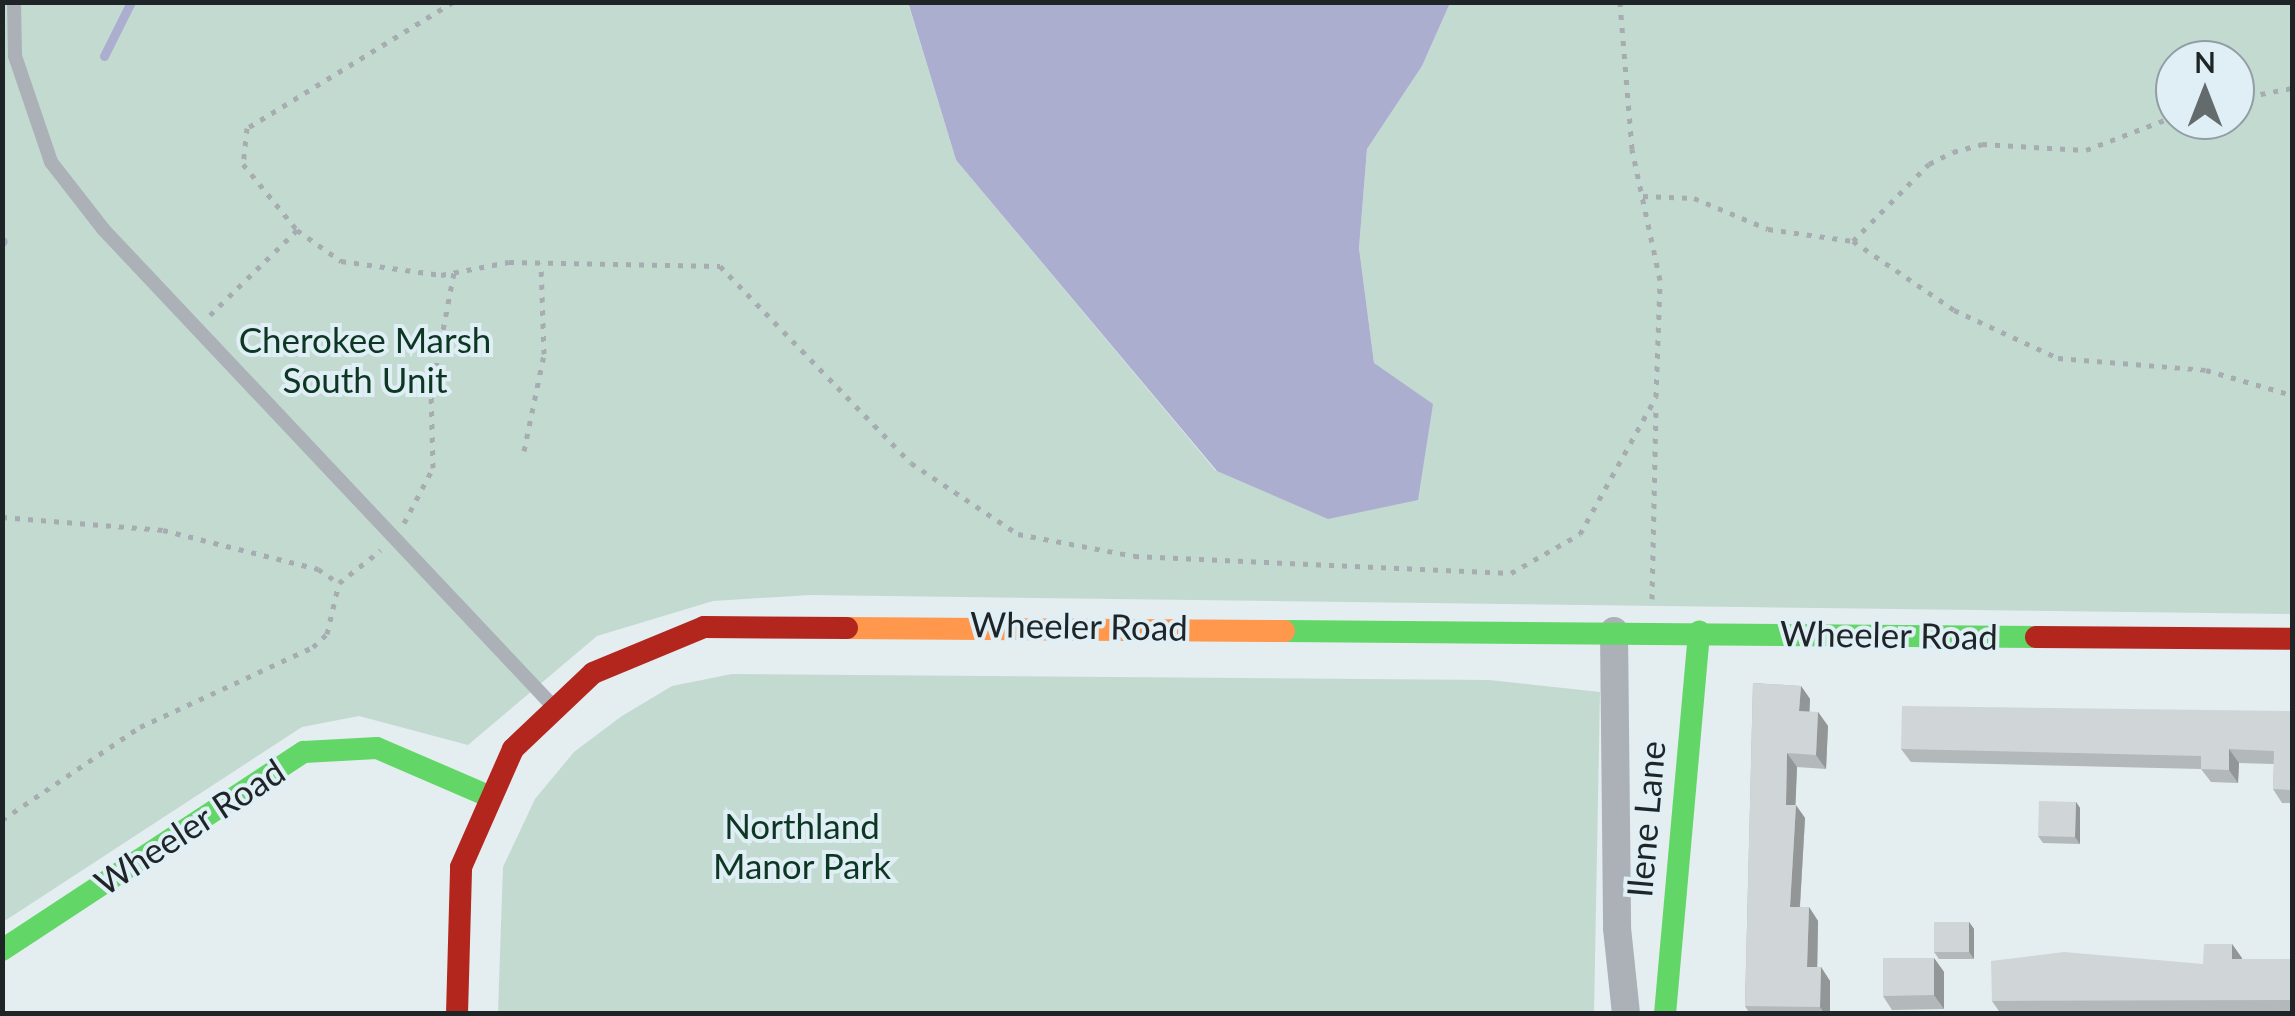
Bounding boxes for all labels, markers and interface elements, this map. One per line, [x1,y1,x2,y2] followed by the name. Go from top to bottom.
[2155,40,2255,140] north arrow
[2194,45,2216,79] text: N
[239,318,491,400] park label: Cherokee Marsh South Unit
[969,602,1189,648] street label: Wheeler Road
[1779,611,1999,657] street label: Wheeler Road
[1617,739,1673,899] street label: Ilene Lane
[86,749,292,903] street label: Wheeler Road
[713,804,891,886] park label: Northland Manor Park

